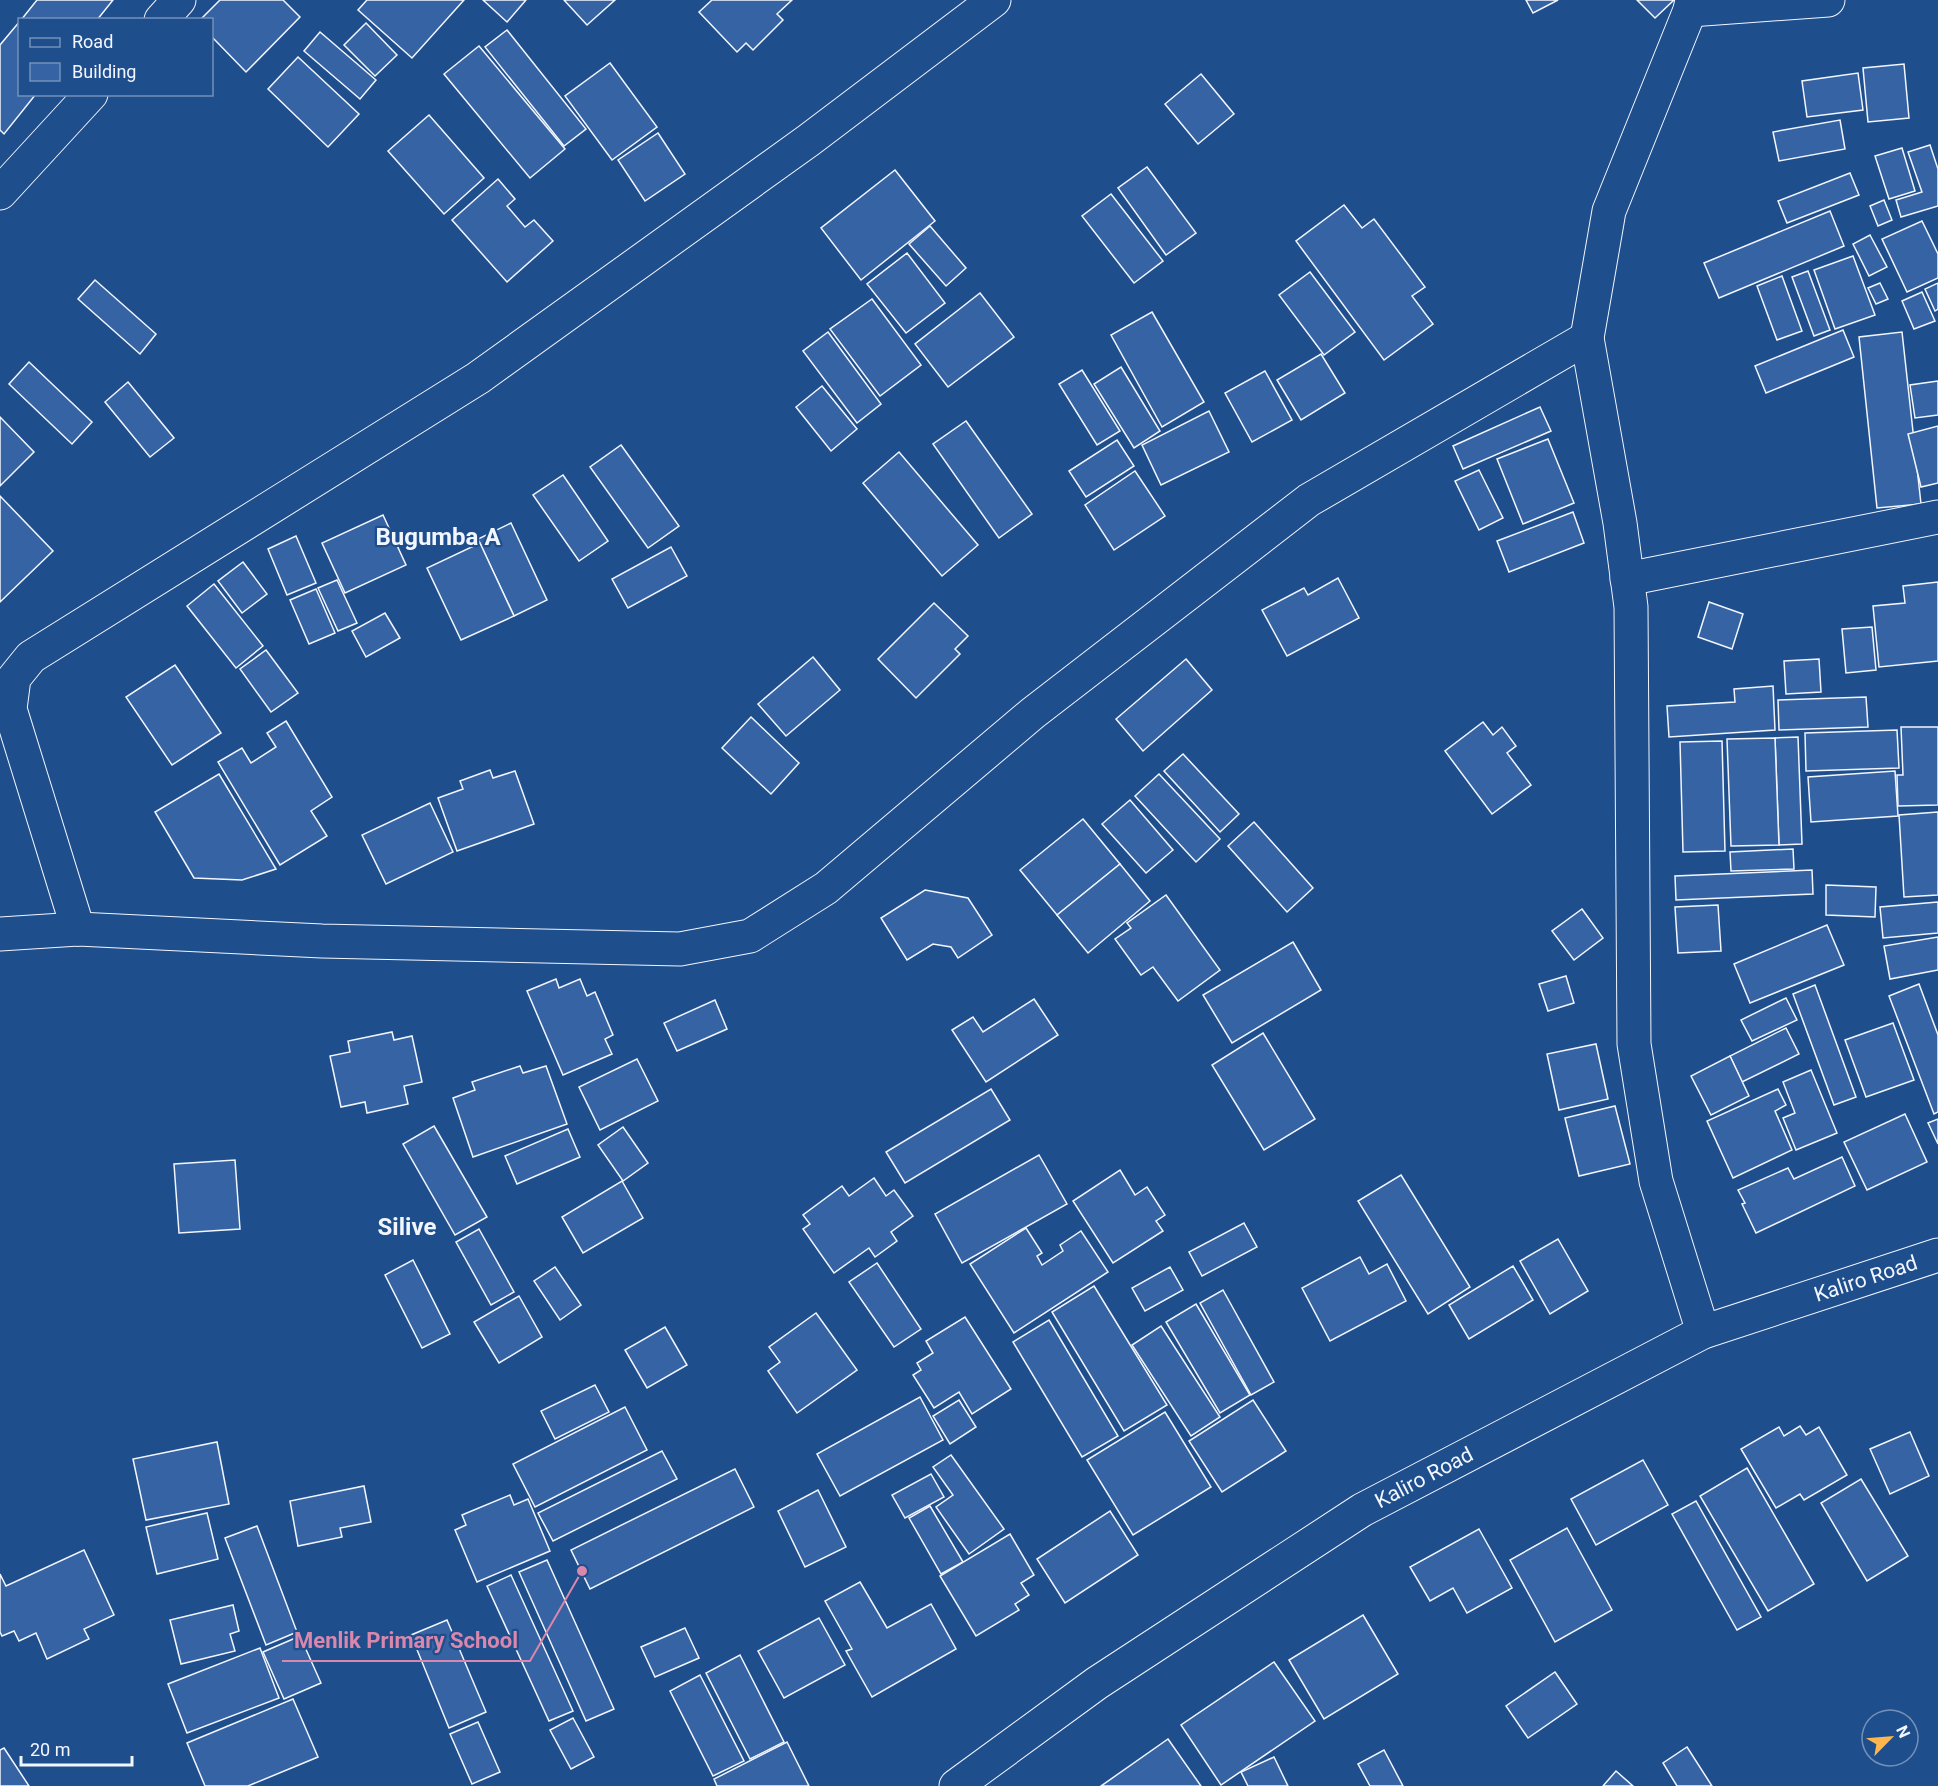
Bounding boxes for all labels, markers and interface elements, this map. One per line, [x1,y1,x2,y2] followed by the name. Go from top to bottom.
[18,18,213,96] legend
[72,31,113,52] text: Road
[72,61,136,82] text: Building
[375,523,501,551] district label: Bugumba A
[378,1213,436,1241] district label: Silive
[1811,1251,1920,1307] street label: Kaliro Road
[1371,1442,1477,1513] street label: Kaliro Road
[282,1621,530,1661] callout: Menlik Primary School
[294,1628,518,1653] text: Menlik Primary School
[1860,1708,1920,1768] north arrow
[1892,1723,1914,1741] text: N
[21,1729,132,1767] scale bar
[30,1739,70,1760] text: 20 m

